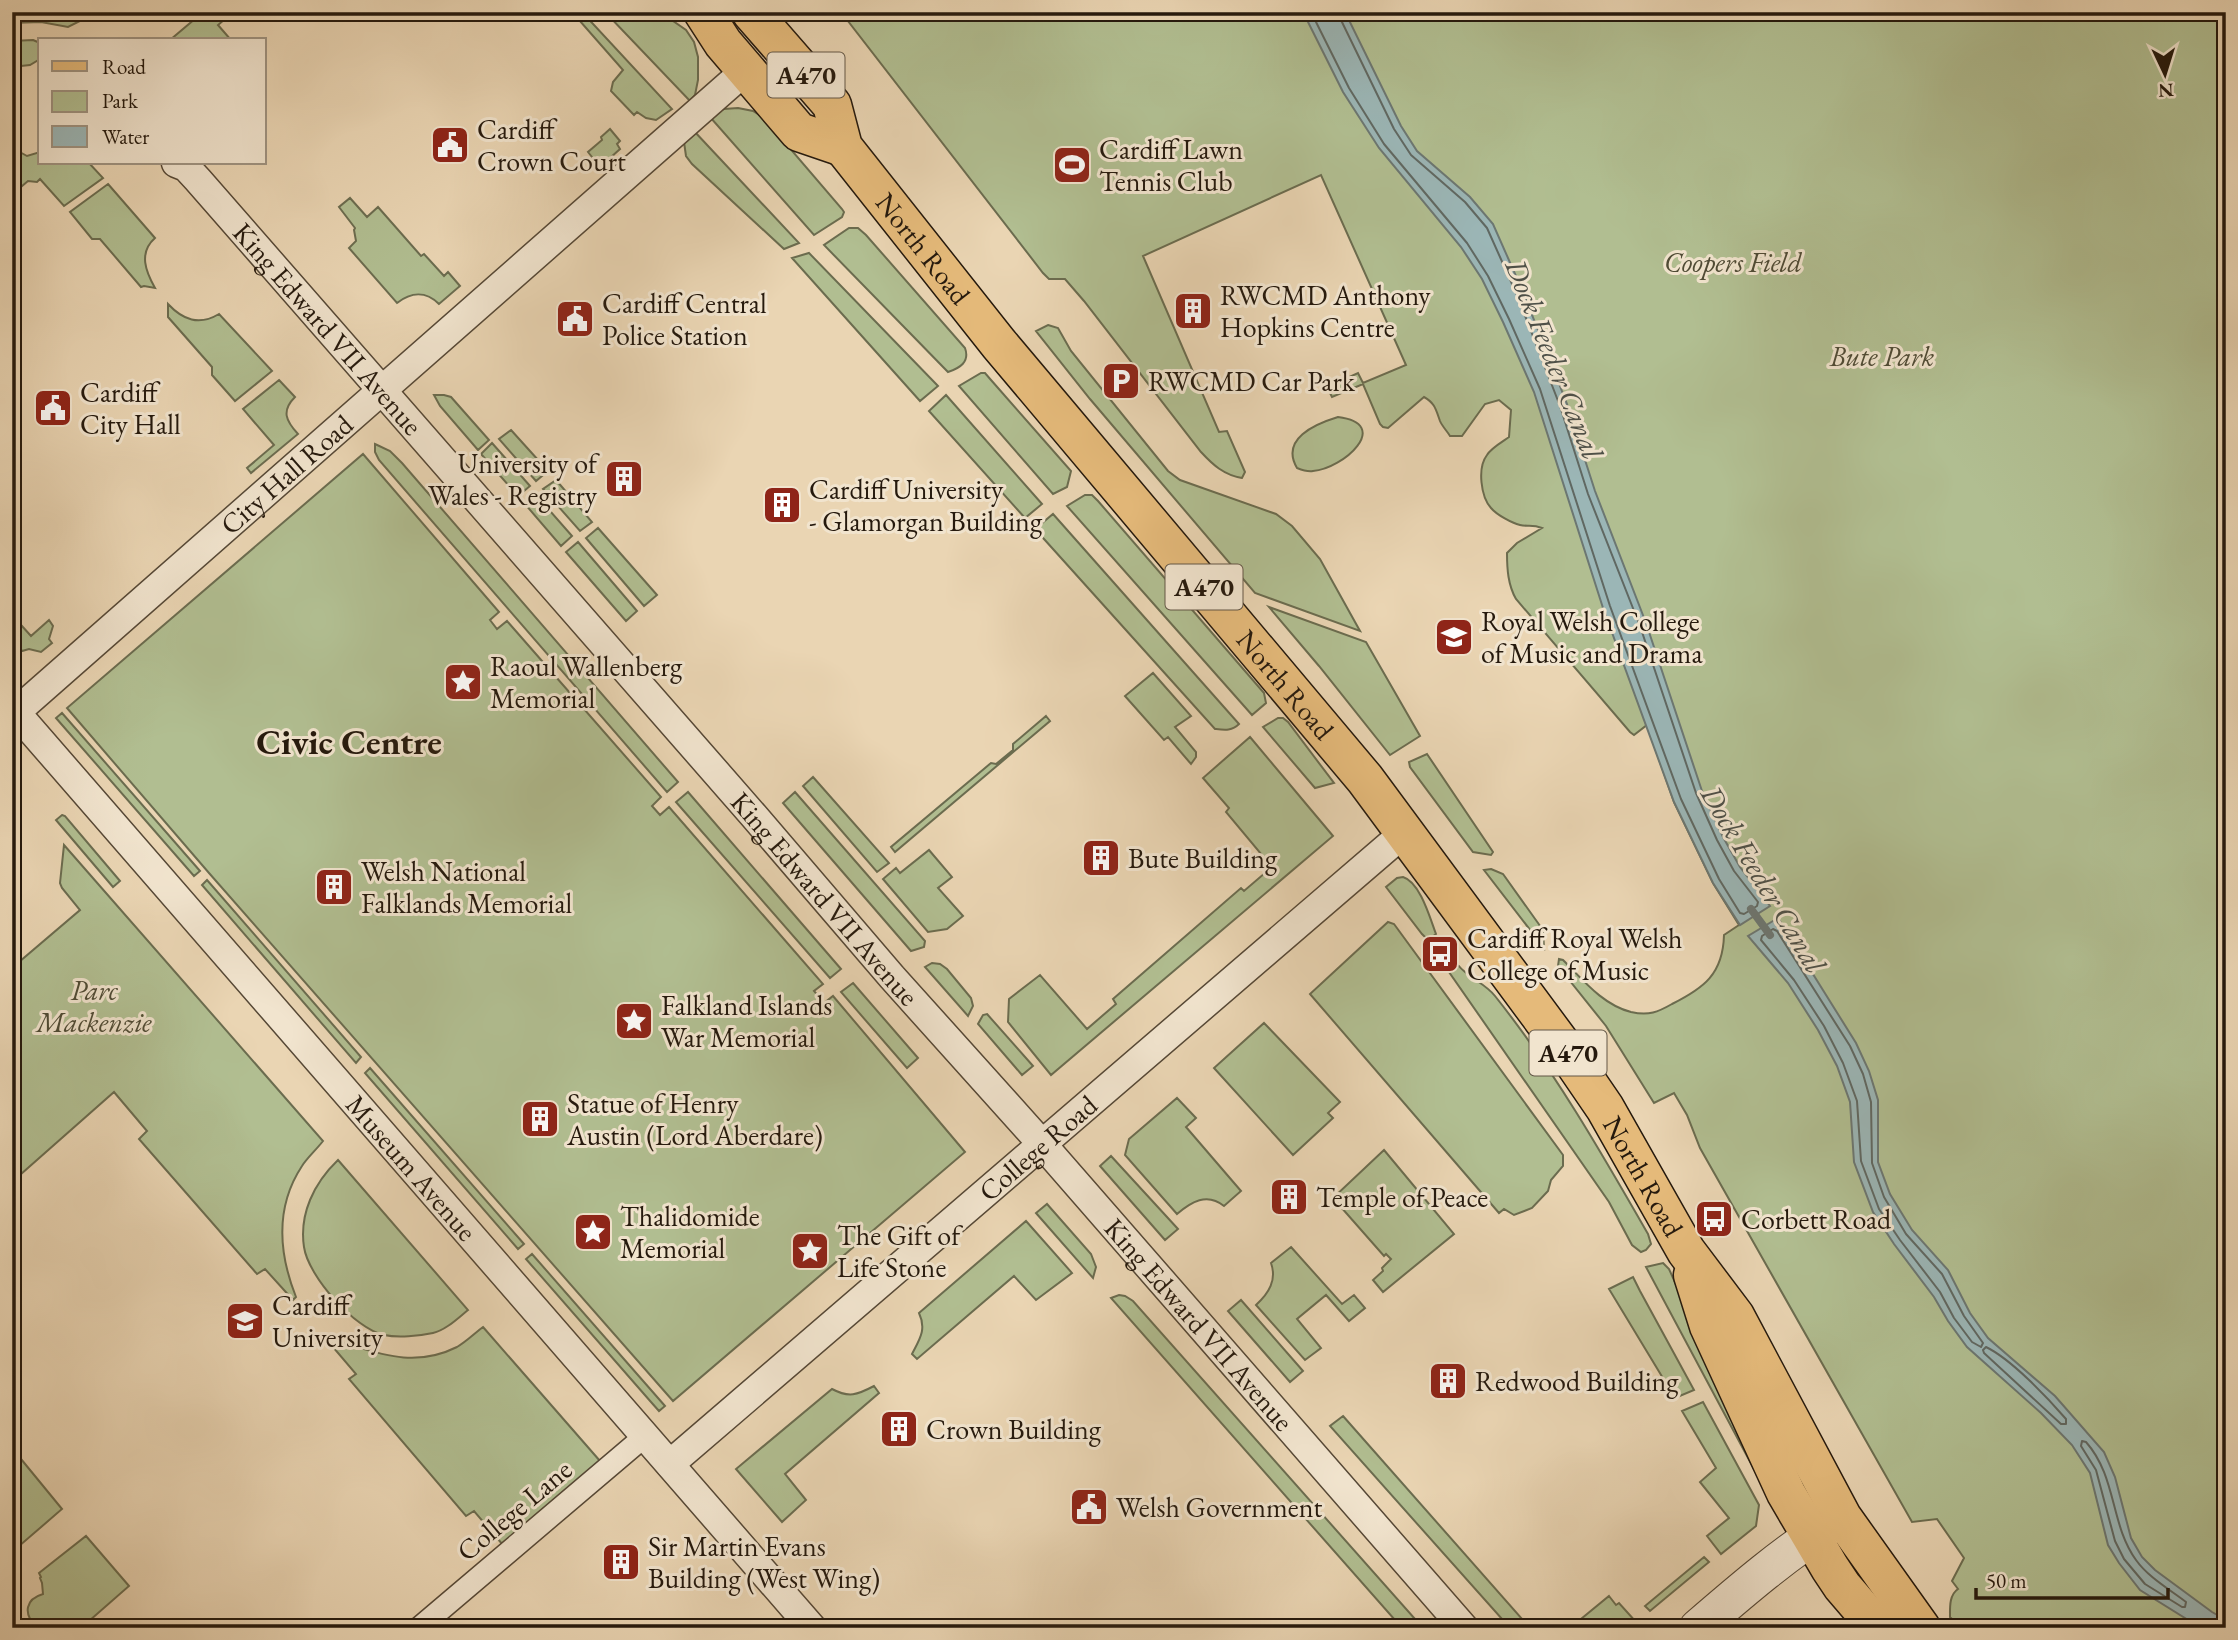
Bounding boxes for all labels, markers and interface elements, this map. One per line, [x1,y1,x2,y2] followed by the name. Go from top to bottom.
[38,38,266,164] legend
[2130,38,2200,108] north arrow
[768,52,844,97] road number: A470
[102,53,146,80] text: Road
[2157,77,2175,104] text: N
[102,87,139,114] text: Park
[477,111,626,179] place label: Cardiff Crown Court
[102,123,149,150] text: Water
[429,124,471,166] public building icon: Cardiff Crown Court
[1099,131,1243,199] place label: Cardiff Lawn Tennis Club
[1051,144,1093,186] sports icon: Cardiff Lawn Tennis Club
[868,185,979,312] street label: North Road
[225,215,431,443] street label: King Edward VII Avenue
[1664,244,1803,280] park label: Coopers Field
[1496,252,1613,466] water label: Dock Feeder Canal
[1220,277,1431,345] place label: RWCMD Anthony Hopkins Centre
[602,285,767,353] place label: Cardiff Central Police Station
[1172,290,1214,332] building icon: RWCMD Anthony Hopkins Centre
[554,298,596,340] public building icon: Cardiff Central Police Station
[1829,338,1935,374] park label: Bute Park
[1100,360,1142,402] parking icon: RWCMD Car Park
[1148,363,1356,399] place label: RWCMD Car Park
[80,374,181,442] place label: Cardiff City Hall
[32,387,74,429] public building icon: Cardiff City Hall
[212,406,361,542] street label: City Hall Road
[428,445,600,513] place label: University of Wales - Registry
[603,458,645,500] building icon: University of Wales - Registry
[809,471,1043,539] place label: Cardiff University - Glamorgan Building
[761,484,803,526] building icon: Cardiff University - Glamorgan Building
[1166,565,1242,610] road number: A470
[1481,603,1703,671] place label: Royal Welsh College of Music and Drama
[1433,616,1475,658] school or university icon: Royal Welsh College of Music and Drama
[1229,622,1343,748] street label: North Road
[490,648,683,716] place label: Raoul Wallenberg Memorial
[442,661,484,703] place icon: Raoul Wallenberg Memorial
[256,719,442,764] district label: Civic Centre
[1691,777,1836,981] water label: Dock Feeder Canal
[723,784,927,1013] street label: King Edward VII Avenue
[1080,837,1122,879] building icon: Bute Building
[1128,840,1278,876] place label: Bute Building
[361,853,573,921] place label: Welsh National Falklands Memorial
[313,866,355,908] building icon: Welsh National Falklands Memorial
[1467,920,1683,988] place label: Cardiff Royal Welsh College of Music
[1419,933,1461,975] bus stop icon: Cardiff Royal Welsh College of Music
[34,972,152,1040] park label: Parc Mackenzie
[661,987,832,1055] place label: Falkland Islands War Memorial
[613,1000,655,1042] place icon: Falkland Islands War Memorial
[1530,1030,1606,1076] road number: A470
[566,1085,823,1153] place label: Statue of Henry Austin (Lord Aberdare)
[971,1086,1105,1209] street label: College Road
[338,1087,485,1248] street label: Museum Avenue
[519,1098,561,1140] building icon: Statue of Henry Austin (Lord Aberdare)
[1595,1109,1692,1243] street label: North Road
[1268,1176,1310,1218] building icon: Temple of Peace
[1316,1179,1488,1215] place label: Temple of Peace
[620,1198,760,1266] place label: Thalidomide Memorial
[1693,1198,1735,1240] bus stop icon: Corbett Road
[1741,1201,1892,1237] place label: Corbett Road
[1097,1210,1302,1438] street label: King Edward VII Avenue
[572,1211,614,1253] place icon: Thalidomide Memorial
[837,1217,963,1285] place label: The Gift of Life Stone
[789,1230,831,1272] place icon: The Gift of Life Stone
[272,1287,384,1355] place label: Cardiff University
[224,1300,266,1342] school or university icon: Cardiff University
[1427,1360,1469,1402] building icon: Redwood Building
[1475,1363,1679,1399] place label: Redwood Building
[878,1408,920,1450] building icon: Crown Building
[926,1411,1102,1447] place label: Crown Building
[449,1451,579,1569] street label: College Lane
[1068,1486,1110,1528] public building icon: Welsh Government
[1116,1489,1323,1525] place label: Welsh Government
[648,1528,880,1596] place label: Sir Martin Evans Building (West Wing)
[600,1541,642,1583] building icon: Sir Martin Evans Building (West Wing)
[1976,1556,2168,1600] scale bar
[1986,1567,2027,1594] text: 50 m

